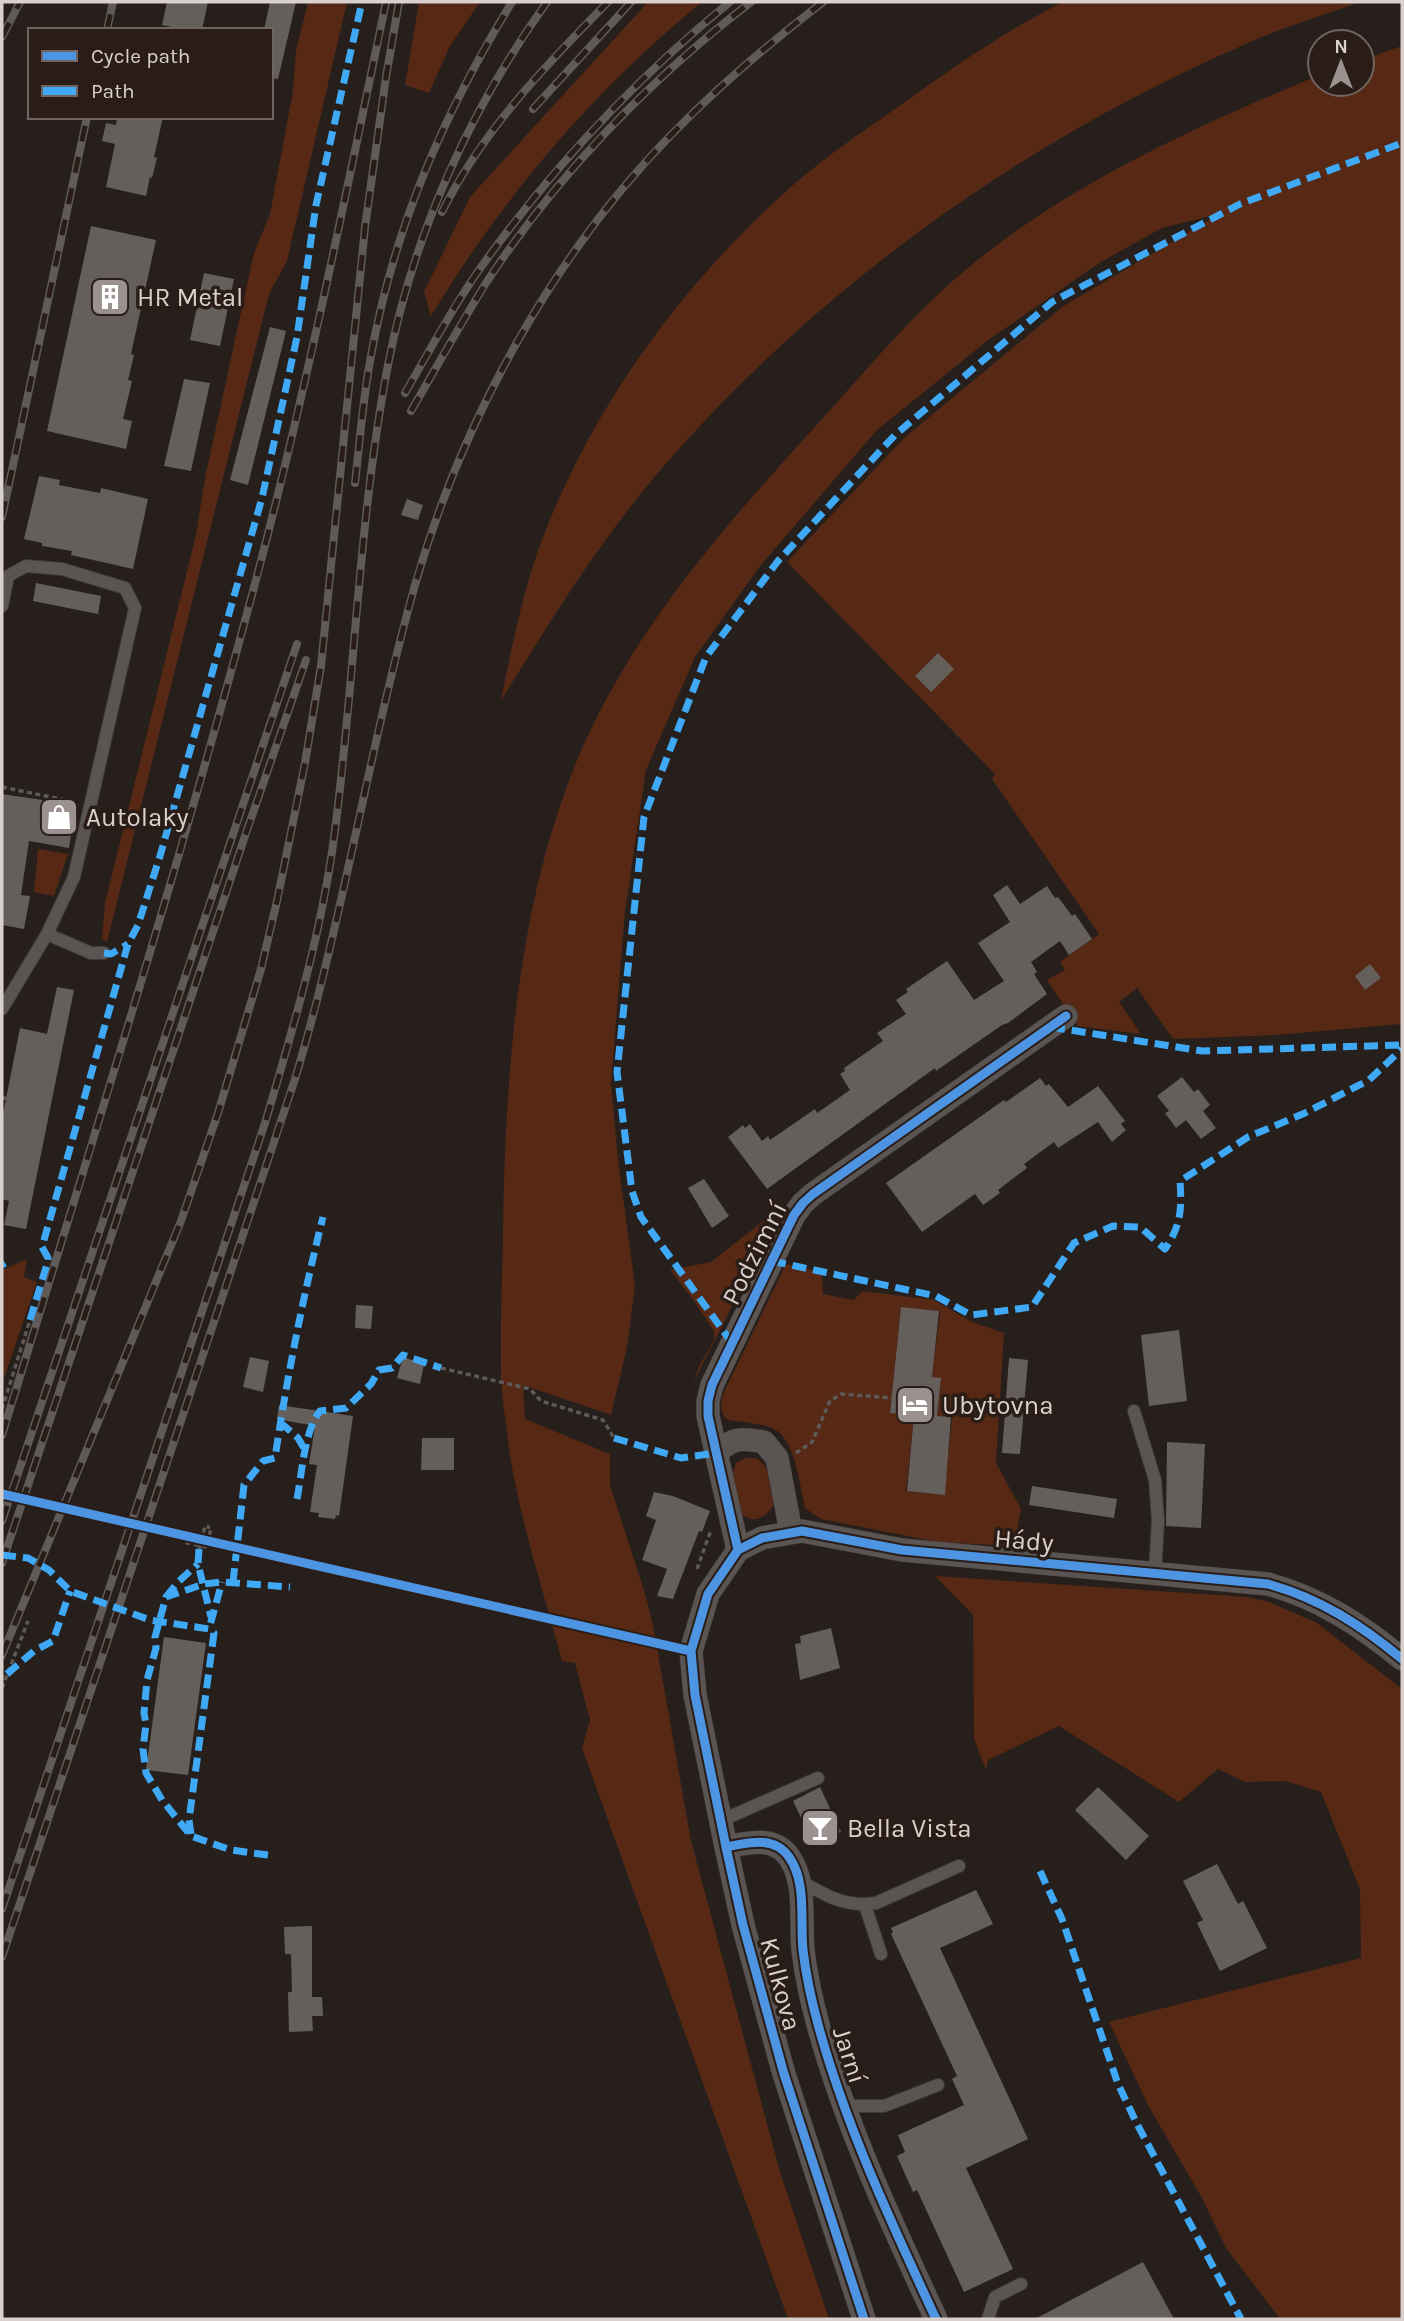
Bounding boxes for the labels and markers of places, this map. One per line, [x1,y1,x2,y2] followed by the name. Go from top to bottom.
[89,276,131,318] building icon: HR Metal
[137,282,243,313] place label: HR Metal
[38,796,80,838] shop icon: Autolaky
[86,802,189,833] place label: Autolaky
[894,1384,936,1426] hotel icon: Ubytovna
[942,1390,1054,1421] place label: Ubytovna
[799,1807,841,1849] bar icon: Bella Vista
[847,1813,972,1844] place label: Bella Vista

